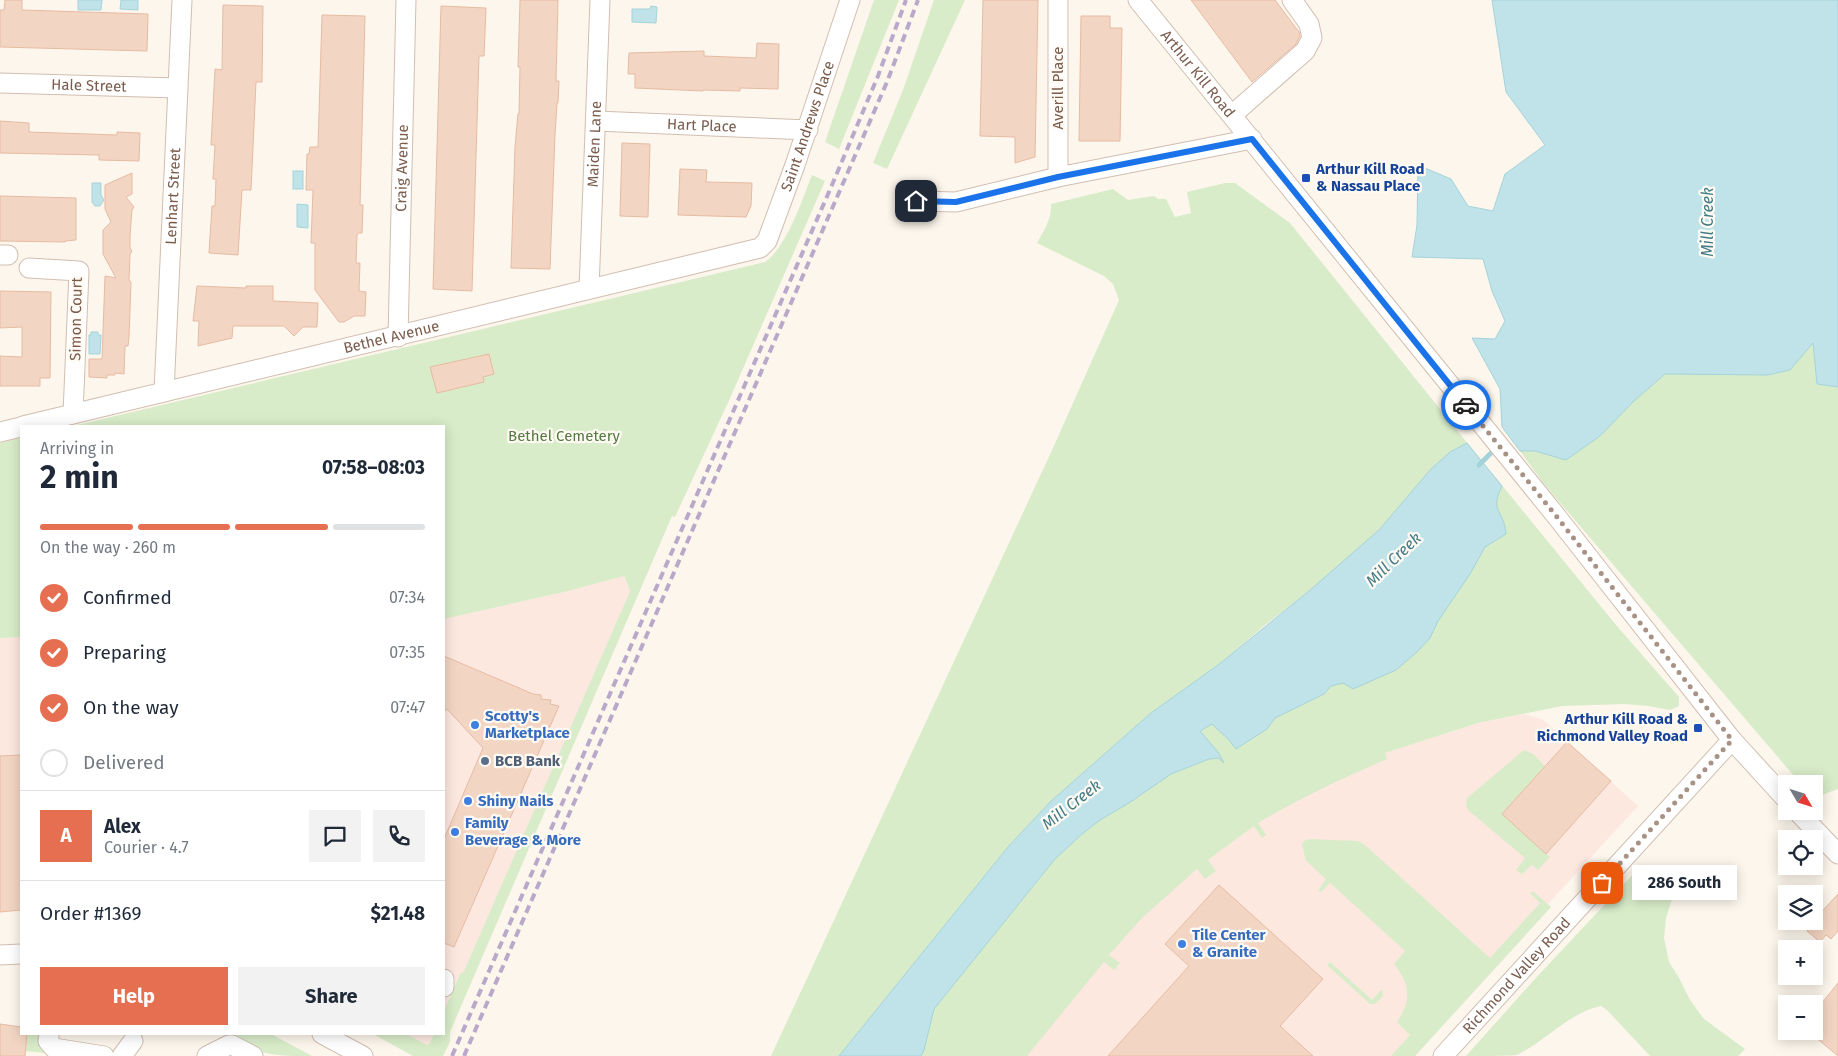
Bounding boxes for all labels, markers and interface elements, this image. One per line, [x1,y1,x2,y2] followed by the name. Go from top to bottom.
[1157,26,1239,121] street label: Arthur Kill Road
[1049,47,1067,129] street label: Averill Place
[777,59,838,194] street label: Saint Andrews Place
[51,75,128,96] street label: Hale Street
[584,101,605,188] street label: Maiden Lane
[667,115,737,136] street label: Hart Place
[392,124,412,212] street label: Craig Avenue
[162,147,184,245] street label: Lenhart Street
[1315,160,1425,195] place label: Arthur Kill Road & Nassau Place
[1300,172,1312,184] marker: Arthur Kill Road & Nassau Place
[895,180,937,222] pin
[902,187,930,215] icon: home
[1698,187,1717,257] water label: Mill Creek
[66,276,86,361] street label: Simon Court
[342,317,441,357] street label: Bethel Avenue
[1441,380,1491,430] courier
[1452,391,1480,419] icon: car
[508,427,621,445] park label: Bethel Cemetery
[40,439,114,458] text: Arriving in
[322,456,425,479] text: 07:58–08:03
[40,458,119,496] text: 2 min
[1362,528,1425,590] water label: Mill Creek
[40,538,176,557] text: On the way · 260 m
[40,584,68,612] icon: check
[83,586,172,609] text: Confirmed
[389,588,425,607] text: 07:34
[40,639,68,667] icon: check
[83,641,166,664] text: Preparing
[389,643,425,662] text: 07:35
[40,694,68,722] icon: check
[83,696,179,719] text: On the way
[390,698,425,717] text: 07:47
[485,707,570,742] place label: Scotty's Marketplace
[1537,710,1689,745] place label: Arthur Kill Road & Richmond Valley Road
[469,719,481,731] marker: Scotty's Marketplace
[1692,722,1704,734] marker: Arthur Kill Road & Richmond Valley Road
[83,751,165,774] text: Delivered
[495,752,561,770] place label: BCB Bank
[479,755,491,767] marker: BCB Bank
[1038,775,1105,833] water label: Mill Creek
[1778,775,1822,820] north arrow
[1778,775,1823,1040] map controls
[478,792,553,810] place label: Shiny Nails
[462,795,474,807] marker: Shiny Nails
[309,810,361,862] button: chat
[373,810,425,862] button: phone
[465,814,581,849] place label: Family Beverage & More
[104,815,141,838] text: Alex
[60,824,72,847] text: A
[449,826,461,838] marker: Family Beverage & More
[1778,830,1823,875] button: locate
[104,838,189,857] text: Courier · 4.7
[1581,862,1623,904] pin
[1632,866,1737,900] callout: 286 South
[1588,869,1616,897] icon: bag
[1648,873,1721,892] text: 286 South
[1778,885,1823,930] button: layers
[40,902,141,925] text: Order #1369
[371,902,425,925] text: $21.48
[1459,914,1574,1037] street label: Richmond Valley Road
[1192,926,1267,961] place label: Tile Center & Granite
[1176,938,1188,950] marker: Tile Center & Granite
[1778,940,1823,985] button: +
[40,967,228,1025] button: Help
[238,967,425,1025] button: Share
[1778,995,1823,1040] button: −

